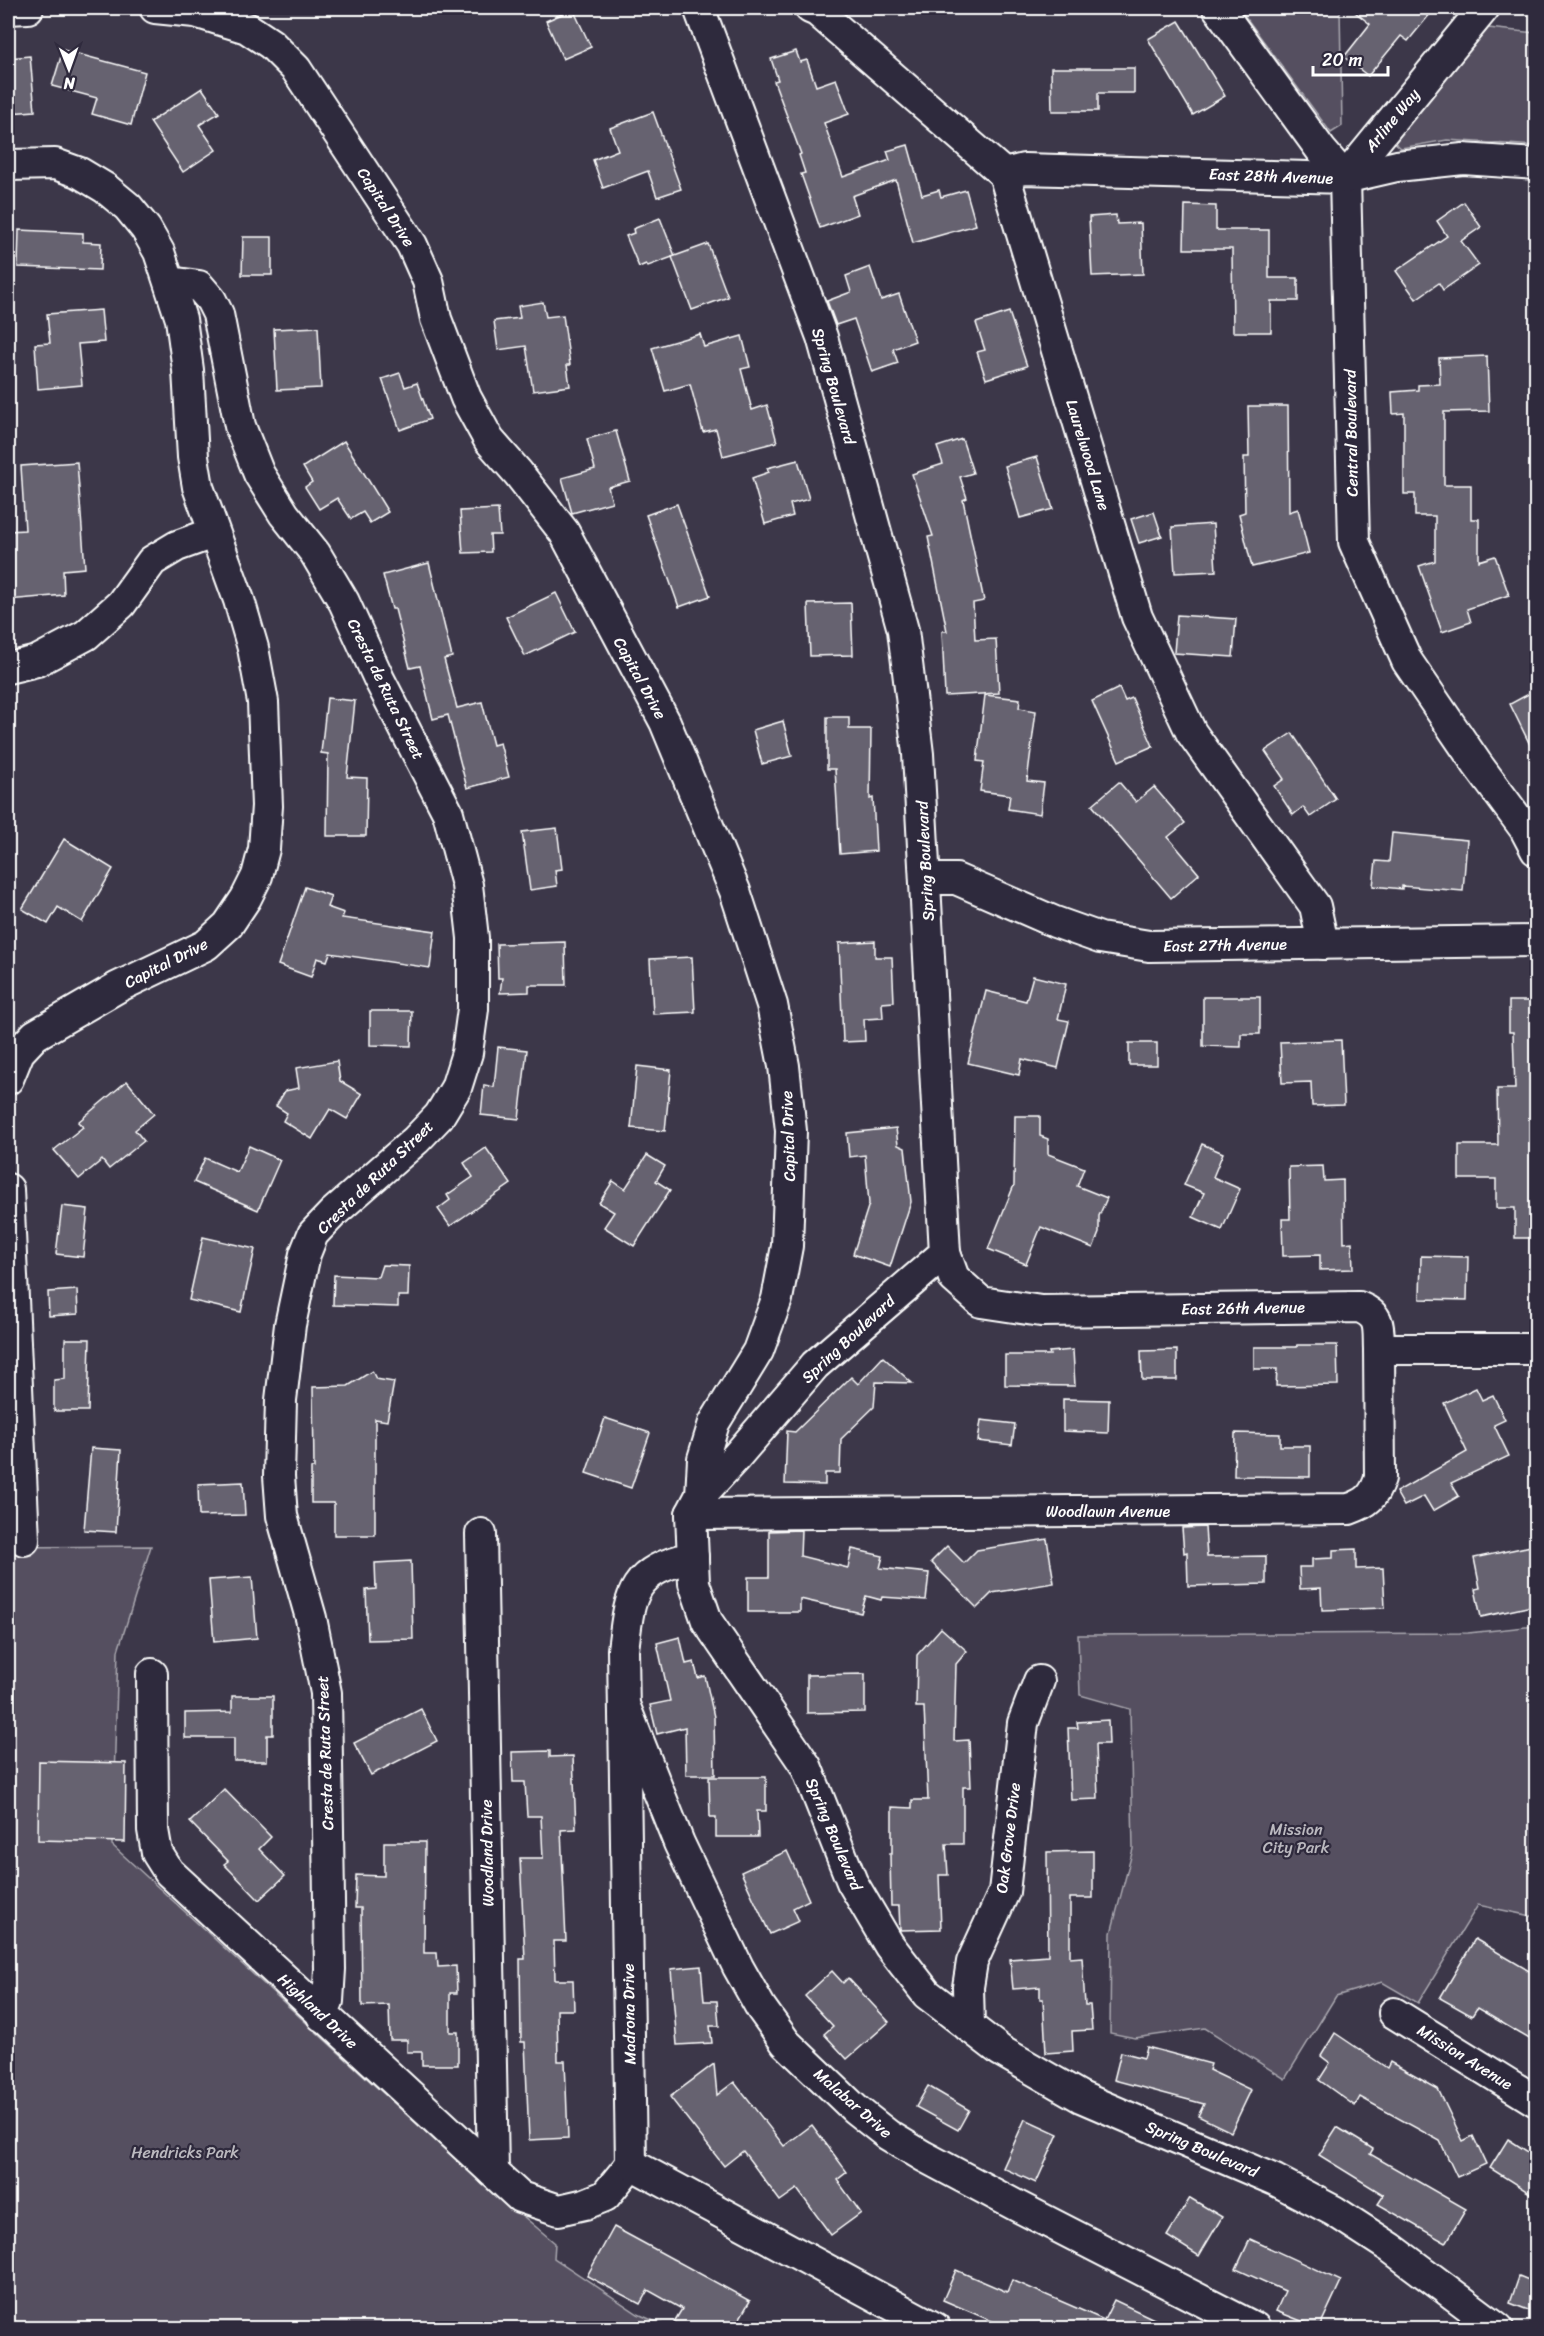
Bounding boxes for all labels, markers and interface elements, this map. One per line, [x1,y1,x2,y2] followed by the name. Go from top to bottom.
[39,39,99,99] north arrow
[1313,39,1388,77] scale bar
[1322,44,1362,76] text: 20 m
[63,69,76,98] text: N
[1356,81,1428,159] street label: Arline Way
[1208,159,1334,193] street label: East 28th Avenue
[349,161,423,253] street label: Capital Drive
[803,324,865,449] street label: Spring Boulevard
[1335,368,1367,497] street label: Central Boulevard
[1057,396,1119,514] street label: Laurelwood Lane
[339,613,433,765] street label: Cresta de Ruta Street
[605,631,675,725] street label: Capital Drive
[907,799,943,922] street label: Spring Boulevard
[119,929,213,997] street label: Capital Drive
[1163,929,1287,961] street label: East 27th Avenue
[772,1090,804,1182] street label: Capital Drive
[309,1113,441,1241] street label: Cresta de Ruta Street
[794,1286,903,1391] street label: Spring Boulevard
[1181,1292,1305,1324] street label: East 26th Avenue
[1046,1497,1171,1526] street label: Woodlawn Avenue
[308,1675,342,1831] street label: Cresta de Ruta Street
[797,1773,871,1897] street label: Spring Boulevard
[987,1781,1029,1895] street label: Oak Grove Drive
[472,1799,502,1907] street label: Woodland Drive
[1263,1815,1330,1862] park label: Mission City Park
[614,1963,644,2065] street label: Madrona Drive
[271,1966,365,2056] street label: Highland Drive
[1411,2016,1519,2098] street label: Mission Avenue
[807,2060,899,2146] street label: Malabar Drive
[1141,2112,1265,2186] street label: Spring Boulevard
[131,2138,239,2167] park label: Hendricks Park

